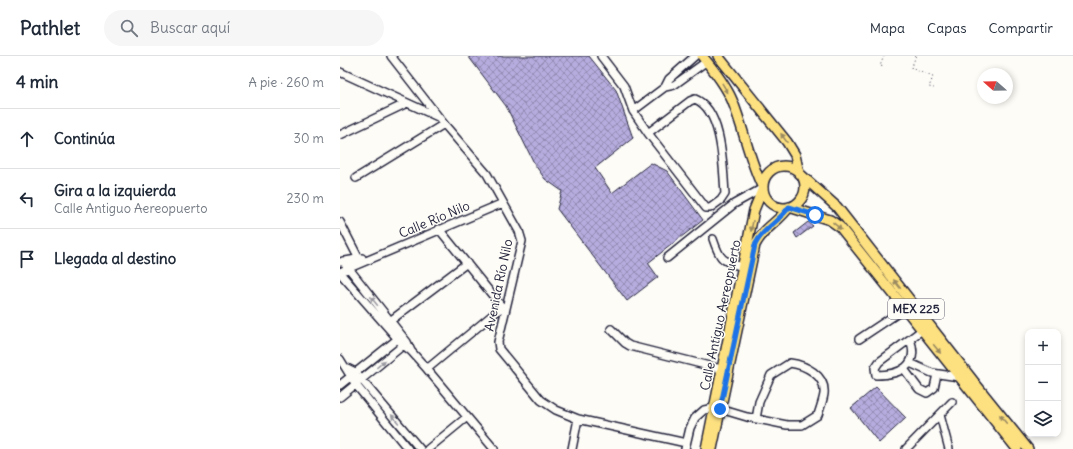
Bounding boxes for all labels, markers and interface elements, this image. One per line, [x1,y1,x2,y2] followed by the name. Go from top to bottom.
[104,10,384,46] search box
[20,16,80,40] text: Pathlet
[118,17,140,39] icon: search
[150,18,230,37] text: Buscar aquí
[870,19,905,37] text: Mapa
[927,19,967,37] text: Capas
[989,19,1053,37] text: Compartir
[977,68,1013,104] north arrow
[16,71,58,93] text: 4 min
[248,74,324,91] text: A pie · 260 m
[721,82,728,94] one-way arrow
[16,128,38,150] icon: ahead
[54,129,115,148] text: Continúa
[294,130,324,147] text: 30 m
[780,133,788,143] one-way arrow
[54,181,176,200] text: Gira a la izquierda
[16,188,38,210] icon: left
[286,190,324,207] text: 230 m
[396,197,472,242] street label: Calle Río Nilo
[54,200,208,217] text: Calle Antiguo Aereopuerto
[806,206,824,224] route start
[748,219,754,232] one-way arrow
[832,222,843,231] one-way arrow
[480,237,517,333] street label: Avenida Río Nilo
[696,238,745,392] street label: Calle Antiguo Aereopuerto
[16,248,38,270] icon: arrive
[54,249,176,268] text: Llegada al destino
[893,278,901,289] one-way arrow
[369,295,378,306] one-way arrow
[888,299,944,319] road number: MEX 225
[1025,329,1061,437] map controls
[1025,329,1061,365] button: +
[932,344,941,355] one-way arrow
[376,359,386,368] one-way arrow
[1025,365,1061,401] button: −
[711,400,729,418] route end
[1025,401,1061,437] button: layers
[999,413,1008,424] one-way arrow
[391,414,400,425] one-way arrow

